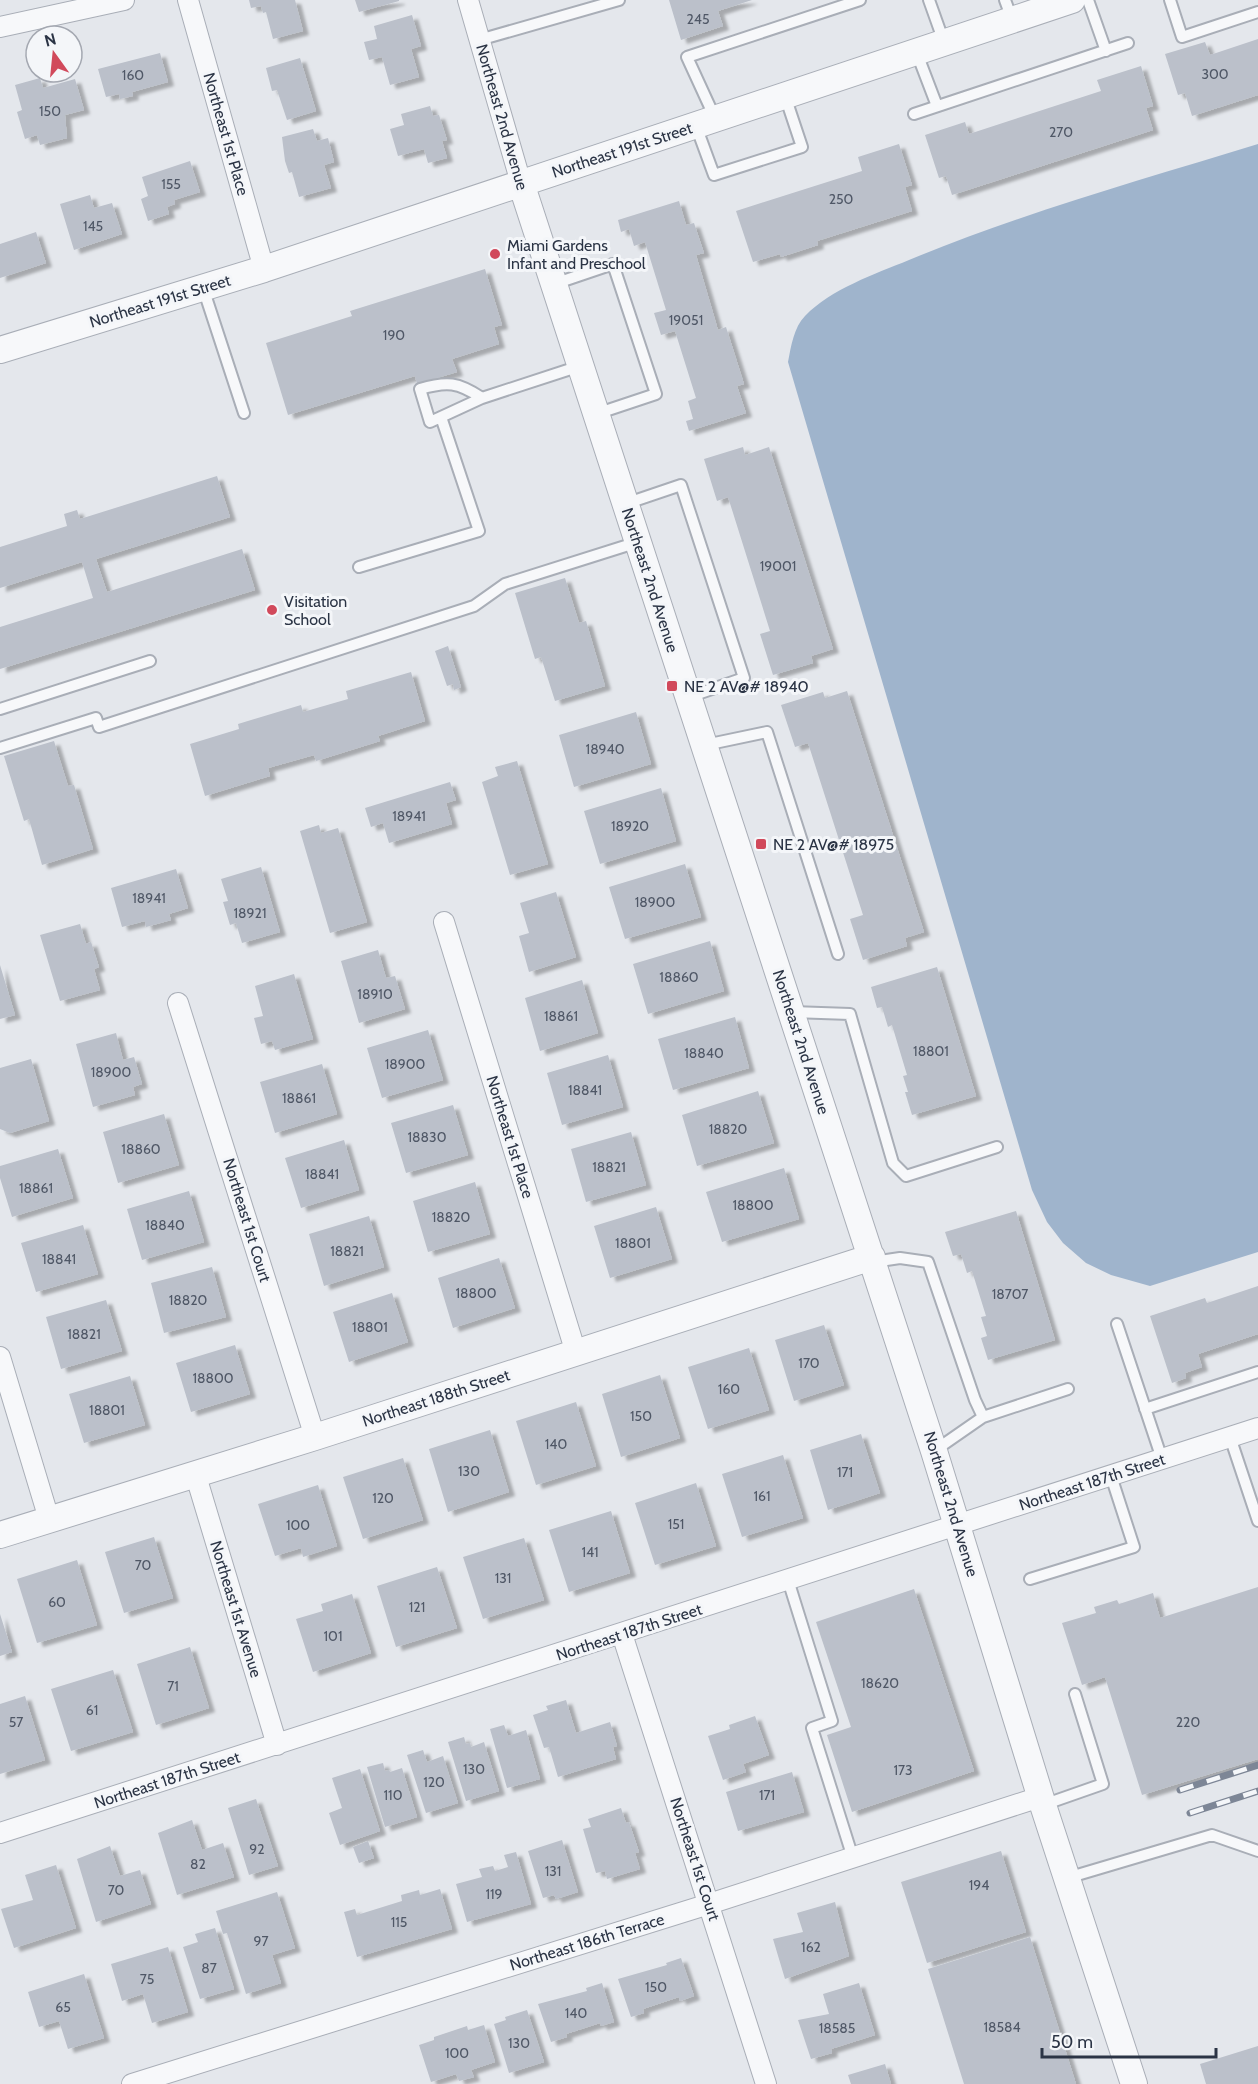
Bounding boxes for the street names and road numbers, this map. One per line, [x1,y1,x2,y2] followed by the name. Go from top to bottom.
[472,42,532,192] street label: Northeast 2nd Avenue
[199,70,253,198] street label: Northeast 1st Place
[549,118,695,182] street label: Northeast 191st Street
[87,270,234,332] street label: Northeast 191st Street
[618,505,682,655] street label: Northeast 2nd Avenue
[769,967,833,1117] street label: Northeast 2nd Avenue
[482,1073,538,1201] street label: Northeast 1st Place
[219,1156,275,1285] street label: Northeast 1st Court
[360,1365,513,1431] street label: Northeast 188th Street
[920,1429,982,1579] street label: Northeast 2nd Avenue
[1017,1449,1168,1515] street label: Northeast 187th Street
[206,1538,266,1680] street label: Northeast 1st Avenue
[554,1599,705,1665] street label: Northeast 187th Street
[92,1747,243,1813] street label: Northeast 187th Street
[666,1795,724,1924] street label: Northeast 1st Court
[507,1909,667,1975] street label: Northeast 186th Terrace

